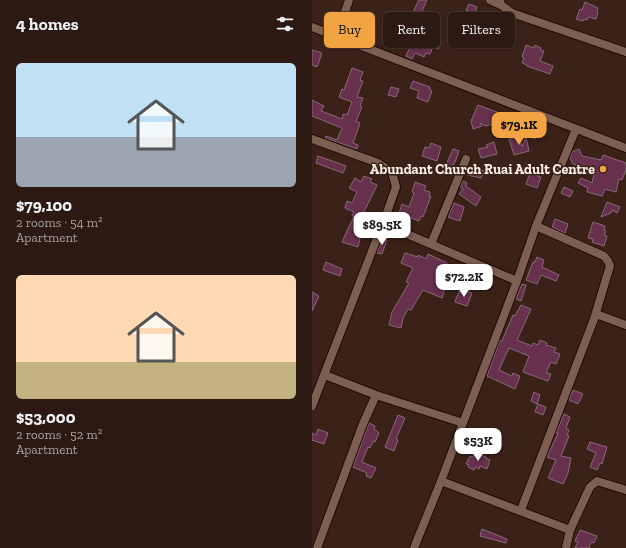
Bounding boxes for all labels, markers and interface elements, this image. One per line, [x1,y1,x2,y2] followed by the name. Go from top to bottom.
[324,12,375,48] chip: Buy
[383,12,440,48] chip: Rent
[448,12,515,48] chip: Filters
[274,13,296,35] icon: filters
[16,14,79,34] text: 4 homes
[120,89,192,161] icon: home
[486,112,552,146] pin: $79.1K
[501,117,537,132] text: $79.1K
[370,161,595,178] place label: Abundant Church Ruai Adult Centre
[598,164,608,174] marker: Abundant Church Ruai Adult Centre
[16,195,72,215] text: $79,100
[349,212,415,246] pin: $89.5K
[16,215,102,230] text: 2 rooms · 54 m²
[363,217,401,232] text: $89.5K
[16,230,78,245] text: Apartment
[431,264,497,298] pin: $72.2K
[445,269,483,284] text: $72.2K
[120,301,192,373] icon: home
[16,407,75,427] text: $53,000
[16,427,102,442] text: 2 rooms · 52 m²
[454,428,502,462] pin: $53K
[464,433,492,448] text: $53K
[16,442,78,457] text: Apartment

